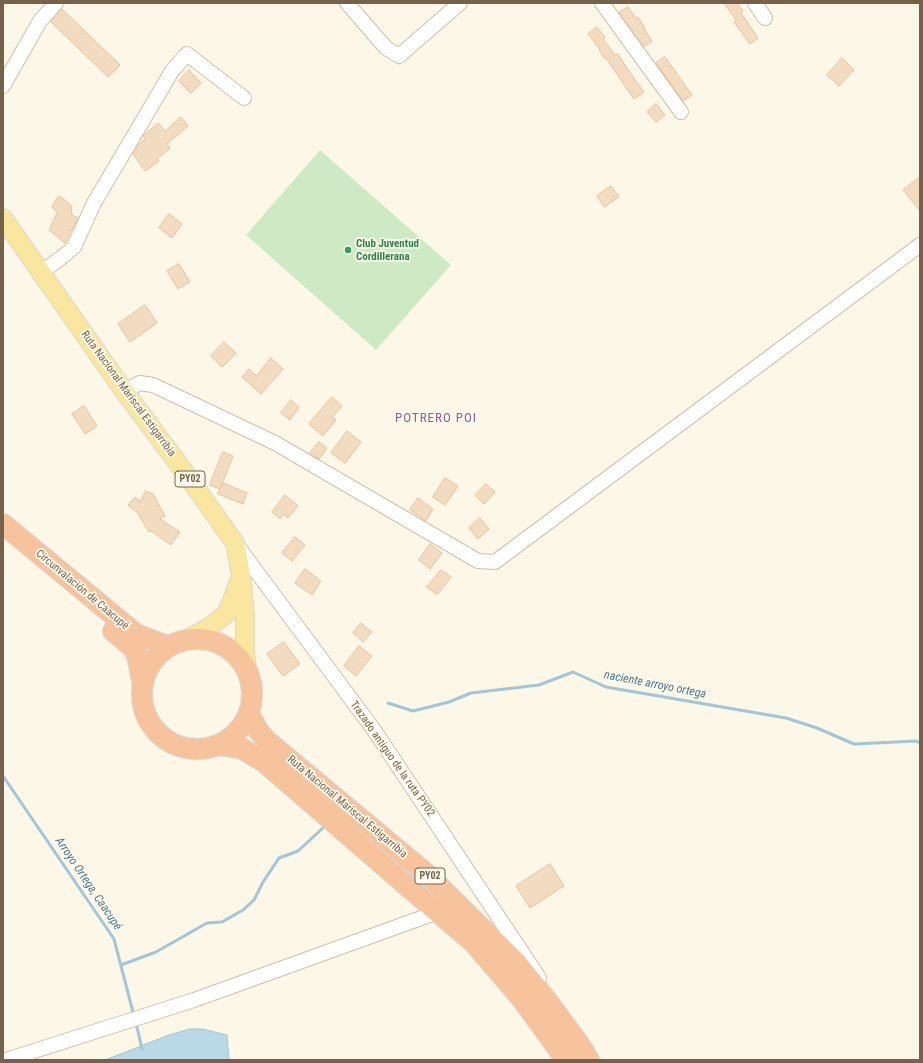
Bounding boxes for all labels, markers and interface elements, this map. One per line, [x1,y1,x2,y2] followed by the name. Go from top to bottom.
[356,237,419,263] place label: Club Juventud Cordillerana
[343,245,353,255] marker: Club Juventud Cordillerana
[78,328,178,460] street label: Ruta Nacional Mariscal Estigarribia
[395,411,477,427] district label: POTRERO POI
[175,471,205,487] road number: PY02
[33,547,131,633] street label: Circunvalación de Caacupé
[603,668,707,702] water label: naciente arroyo ortega
[347,699,437,819] street label: Trazado antiguo de la ruta PY02
[284,753,410,861] street label: Ruta Nacional Mariscal Estigarribia
[52,835,124,933] water label: Arroyo Ortega, Caacupé
[415,868,445,884] road number: PY02

